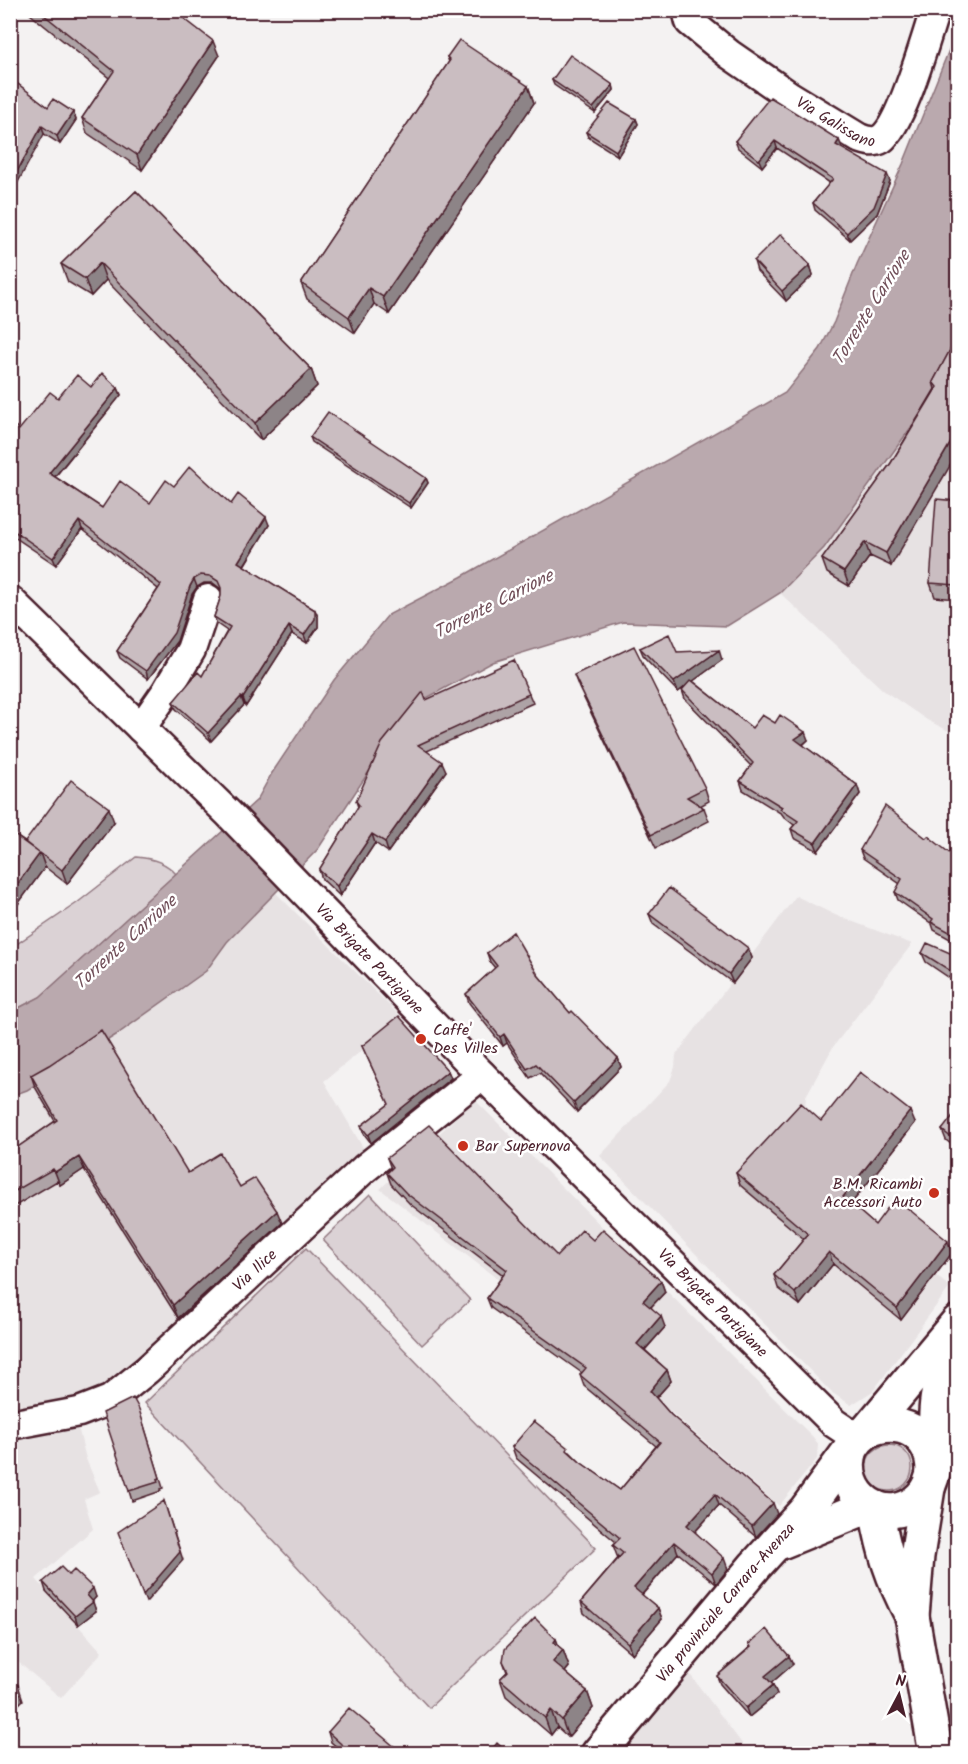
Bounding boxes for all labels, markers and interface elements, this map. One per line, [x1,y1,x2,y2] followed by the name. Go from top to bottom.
[791,90,876,154] street label: Via Galissano
[825,243,920,371] water label: Torrente Carrione
[429,561,561,648] water label: Torrente Carrione
[68,887,186,998] water label: Torrente Carrione
[309,898,429,1020] street label: Via Brigate Partigiane
[433,1018,498,1061] place label: Caffe' Des Villes
[414,1032,428,1046] marker: Caffe' Des Villes
[475,1134,571,1159] place label: Bar Supernova
[456,1139,470,1153] marker: Bar Supernova
[824,1172,923,1215] place label: B.M. Ricambi Accessori Auto
[927,1186,941,1200] marker: B.M. Ricambi Accessori Auto
[227,1243,283,1297] street label: Via Ilice
[652,1243,774,1363] street label: Via Brigate Partigiane
[650,1517,801,1688] street label: Via provinciale Carrara-Avenza
[869,1665,929,1725] north arrow
[894,1669,907,1695] text: N

